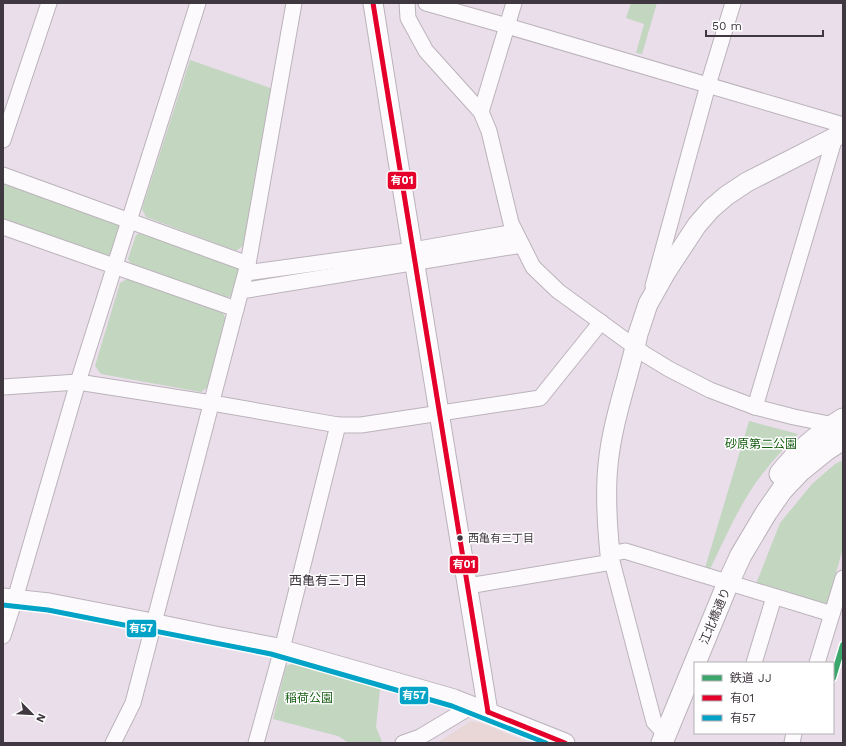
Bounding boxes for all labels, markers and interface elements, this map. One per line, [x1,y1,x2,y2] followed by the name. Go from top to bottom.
[706,12,823,38] scale bar
[712,19,742,33] text: 50 m
[387,171,417,190] line badge: 有01
[391,174,413,187] text: 有01
[725,437,797,451] park label: 砂原第二公園
[468,532,534,545] place label: 西亀有三丁目
[455,533,465,543] marker: 西亀有三丁目
[449,555,479,574] line badge: 有01
[453,558,475,571] text: 有01
[289,573,367,588] district label: 西亀有三丁目
[697,586,733,646] street label: 江北橋通り
[126,619,157,638] line badge: 有57
[129,622,153,635] text: 有57
[694,662,834,734] legend
[730,671,772,685] text: 鉄道 JJ
[399,686,429,705] line badge: 有57
[402,689,426,702] text: 有57
[285,691,333,705] park label: 稲荷公園
[730,691,754,705] text: 有01
[12,694,52,734] north arrow
[33,711,48,724] text: N
[730,711,756,725] text: 有57

